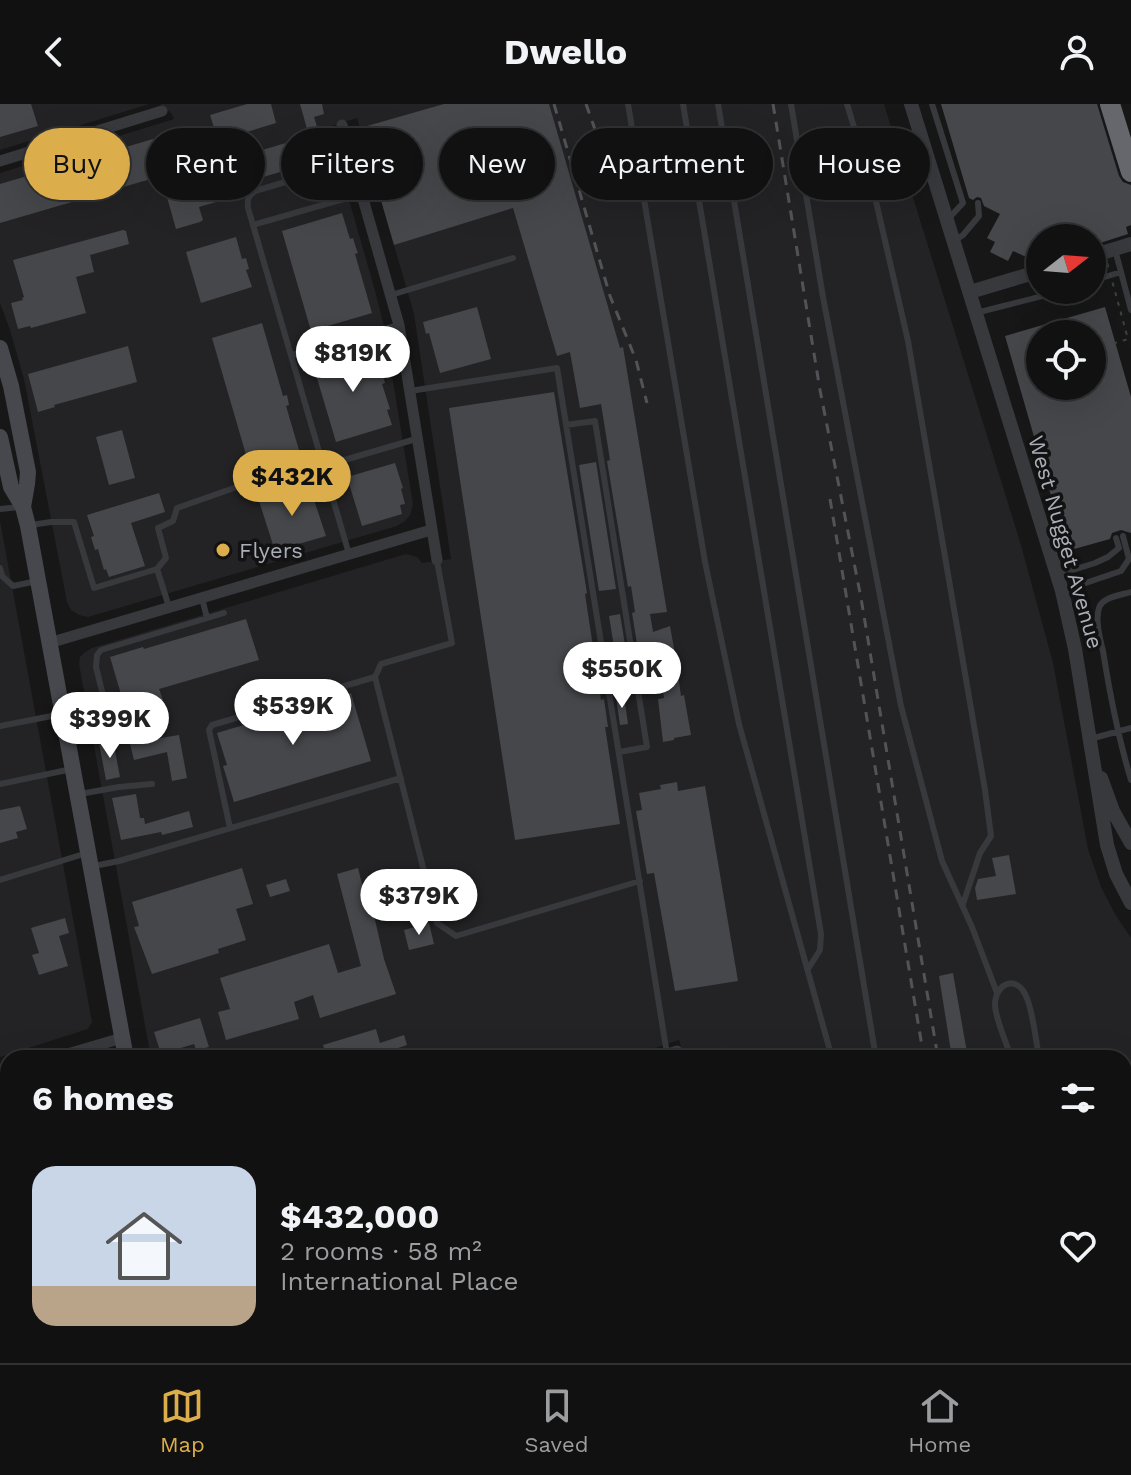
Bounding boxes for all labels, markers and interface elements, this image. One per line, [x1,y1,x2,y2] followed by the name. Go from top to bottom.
[32,30,76,74] icon: back
[1055,30,1099,74] icon: person
[504,31,627,73] text: Dwello
[24,128,130,200] chip: Buy
[146,128,265,200] chip: Rent
[281,128,423,200] chip: Filters
[439,128,555,200] chip: New
[571,128,773,200] chip: Apartment
[789,128,930,200] chip: House
[1026,224,1106,304] north arrow
[1026,224,1106,400] map controls
[1026,320,1106,400] button: locate
[297,326,409,394] pin: $819K
[314,337,392,367] text: $819K
[1023,433,1108,652] street label: West Nugget Avenue
[236,450,348,518] pin: $432K
[251,461,333,491] text: $432K
[239,538,303,563] place label: Flyers
[214,541,232,559] marker: Flyers
[566,642,678,710] pin: $550K
[581,653,663,683] text: $550K
[237,679,349,747] pin: $539K
[252,690,334,720] text: $539K
[54,692,166,760] pin: $399K
[69,703,151,733] text: $399K
[363,869,475,937] pin: $379K
[378,880,460,910] text: $379K
[1056,1076,1100,1120] icon: filters
[32,1078,174,1118] text: 6 homes
[280,1196,439,1236] text: $432,000
[96,1198,192,1294] icon: home
[1056,1224,1100,1268] icon: heart
[280,1236,482,1266] text: 2 rooms · 58 m²
[280,1266,519,1296] text: International Place
[160,1384,205,1457] tab: Map
[525,1384,588,1457] tab: Saved
[908,1384,971,1457] tab: Home

